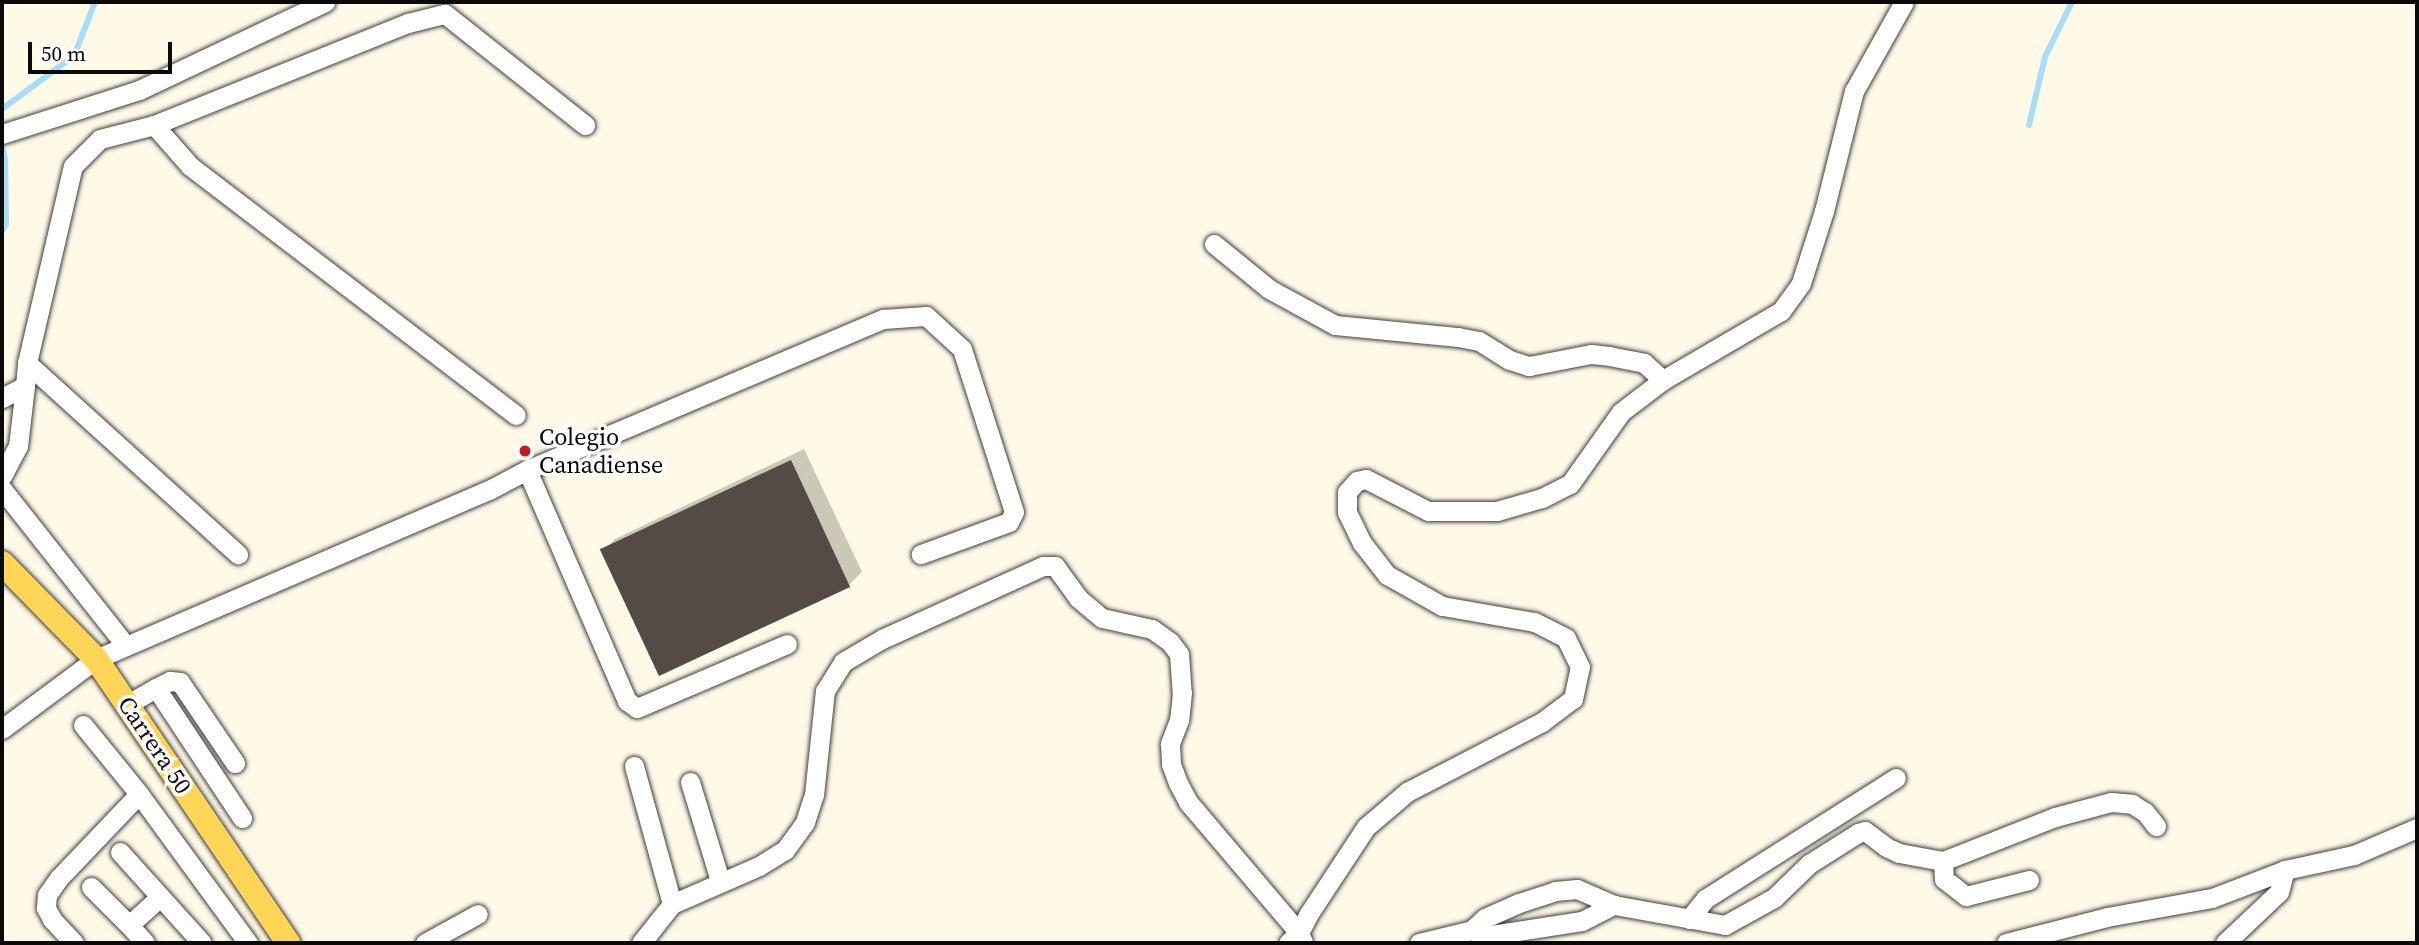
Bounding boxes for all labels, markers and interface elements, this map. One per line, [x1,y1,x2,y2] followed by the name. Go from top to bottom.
[32,28,175,72] scale bar
[41,39,86,68] text: 50 m
[539,423,663,479] place label: Colegio Canadiense
[517,443,533,459] marker: Colegio Canadiense
[112,691,198,799] street label: Carrera 50

